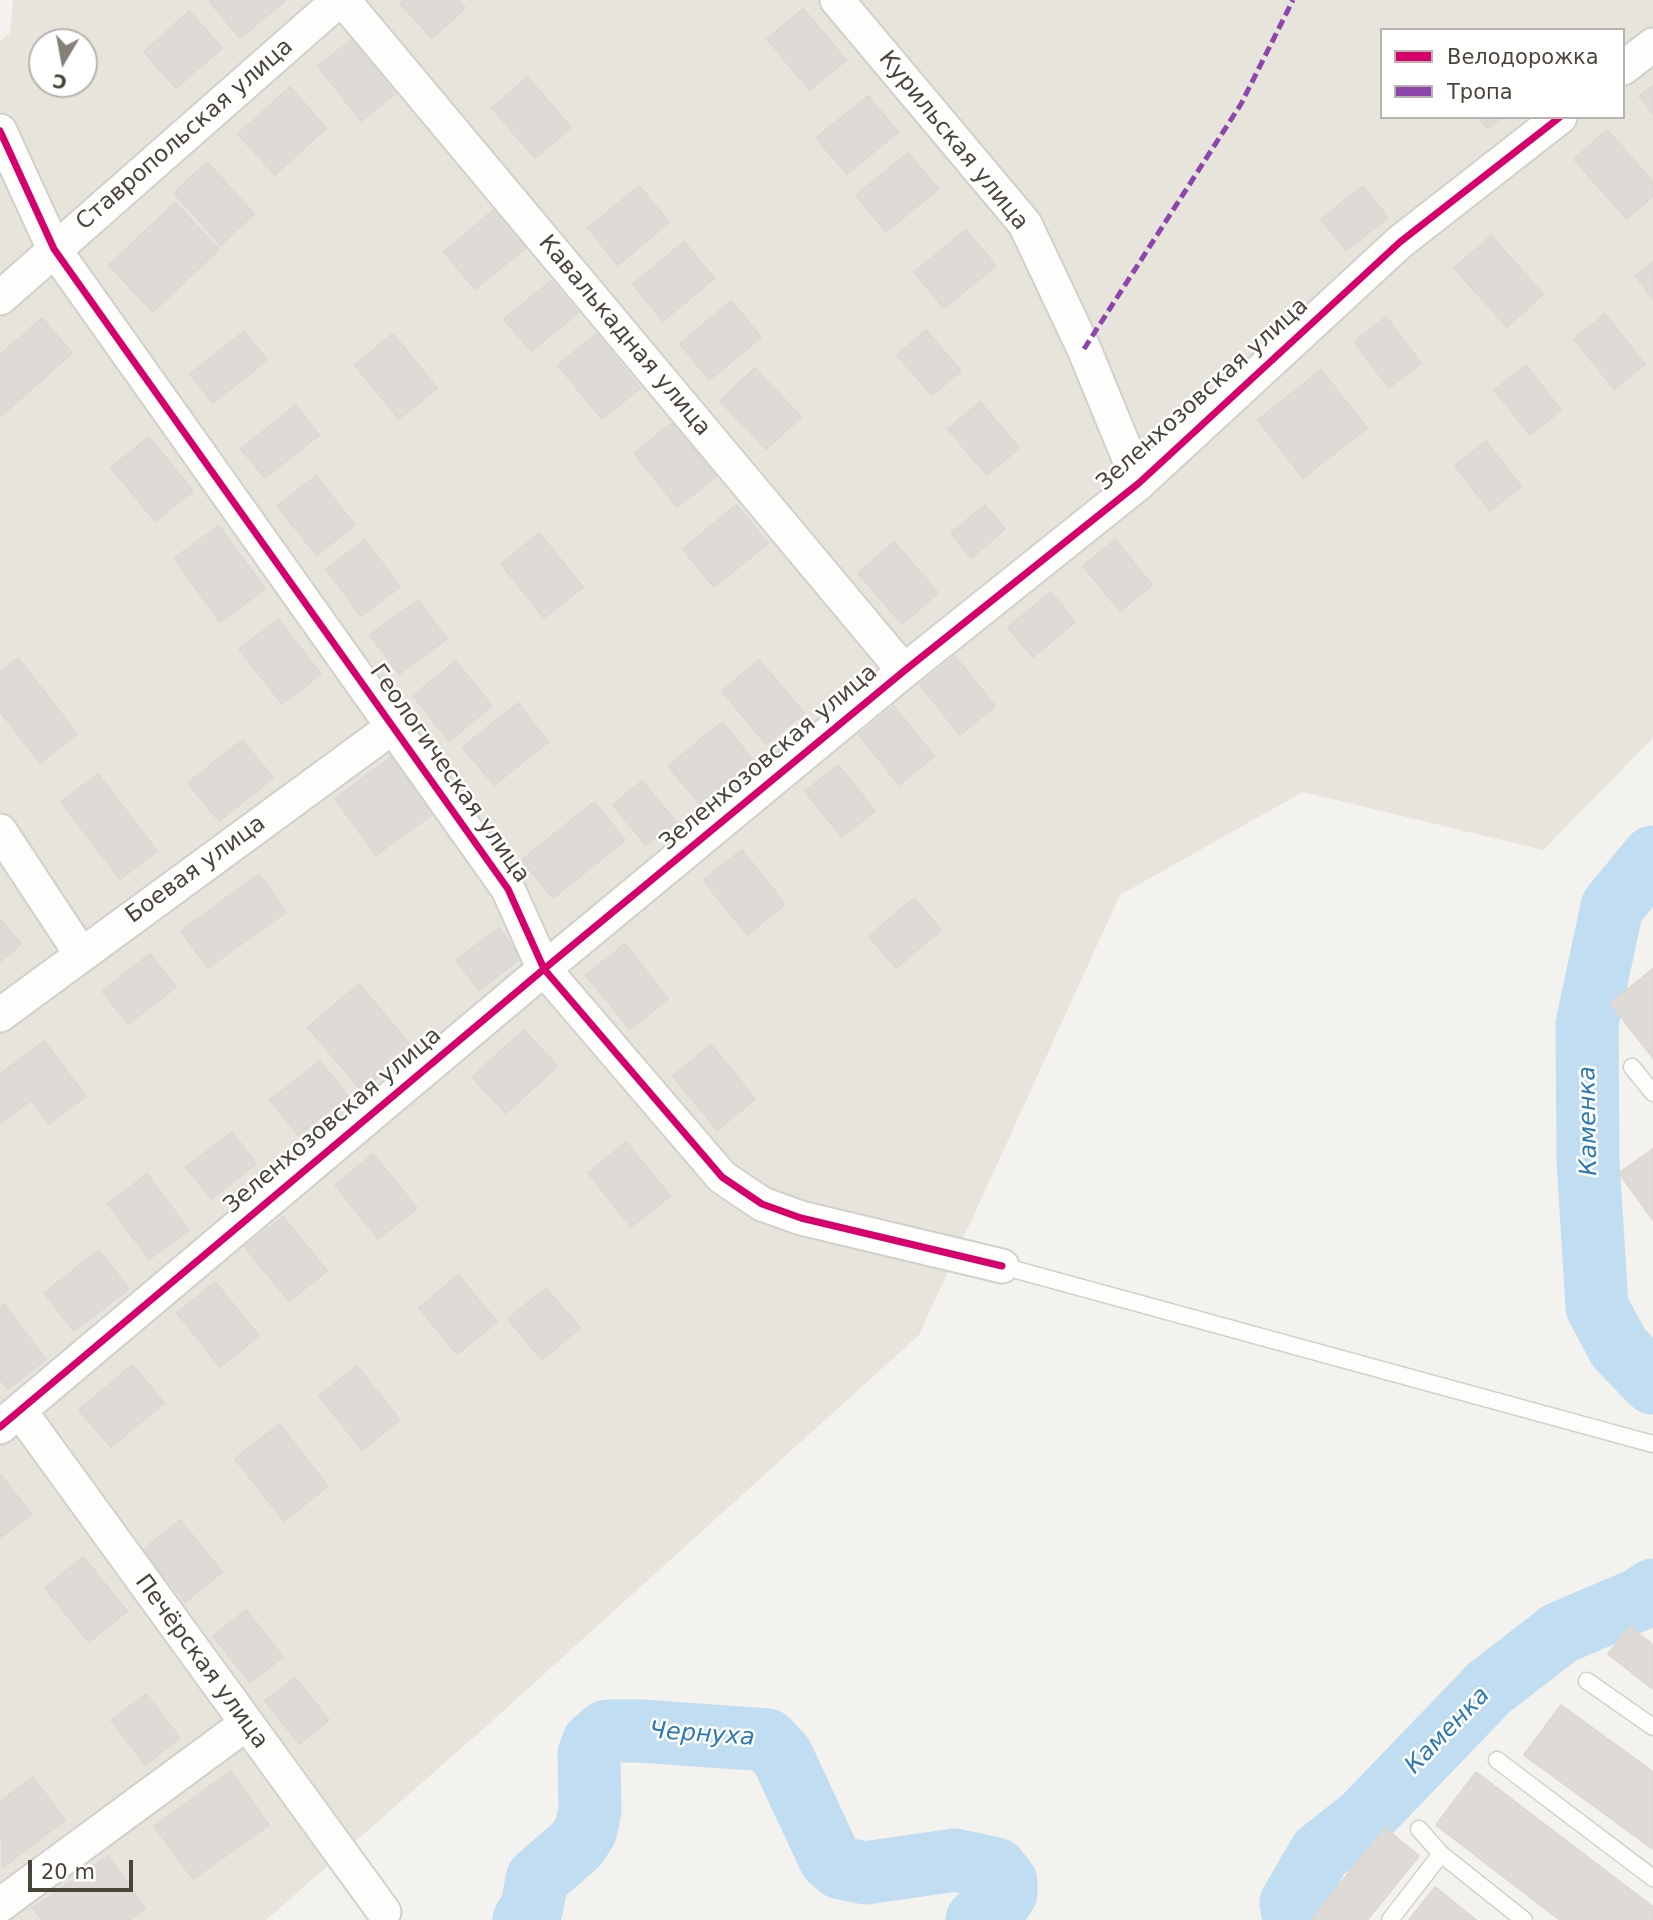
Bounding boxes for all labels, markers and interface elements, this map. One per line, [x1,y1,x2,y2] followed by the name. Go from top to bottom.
[28,28,98,98] north arrow
[1380,28,1625,119] legend
[71,33,299,237] street label: Ставропольская улица
[1447,45,1599,69] text: Велодорожка
[872,46,1034,236] street label: Курильская улица
[51,70,68,94] text: С
[1447,80,1513,104] text: Тропа
[532,230,716,442] street label: Кавалькадная улица
[1092,293,1314,497] street label: Зеленхозовская улица
[363,659,535,889] street label: Геологическая улица
[655,659,883,857] street label: Зеленхозовская улица
[121,810,271,930] street label: Боевая улица
[219,1022,447,1220] street label: Зеленхозовская улица
[1574,1066,1604,1176] water label: Каменка
[129,1570,273,1754] street label: Печёрская улица
[1400,1682,1496,1780] water label: Каменка
[648,1717,756,1753] water label: Чернуха
[32,1846,136,1890] scale bar
[41,1860,95,1884] text: 20 m

